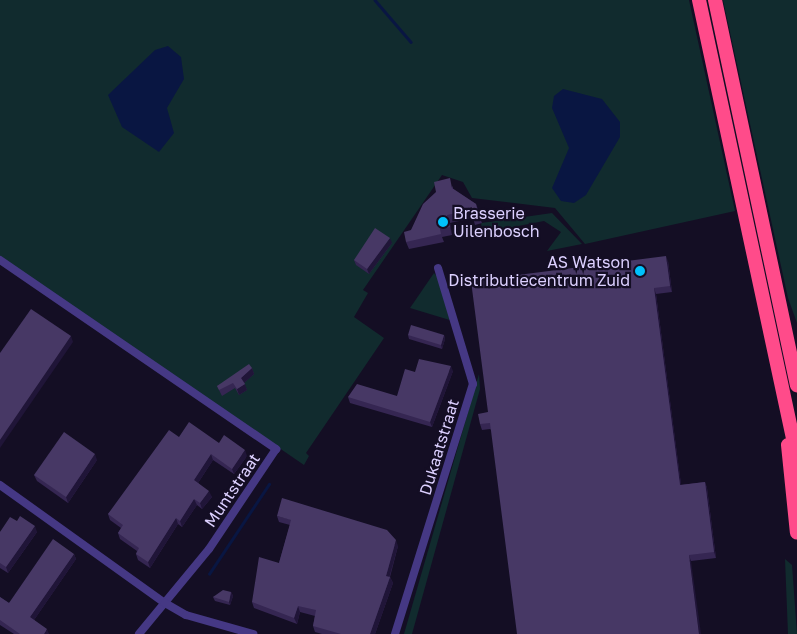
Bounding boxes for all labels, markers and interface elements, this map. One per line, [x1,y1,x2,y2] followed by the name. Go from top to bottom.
[453,203,540,241] place label: Brasserie Uilenbosch
[437,216,449,228] marker: Brasserie Uilenbosch
[448,252,630,290] place label: AS Watson Distributiecentrum Zuid
[634,265,646,277] marker: AS Watson Distributiecentrum Zuid
[415,397,463,497] street label: Dukaatstraat
[200,449,264,531] street label: Muntstraat

